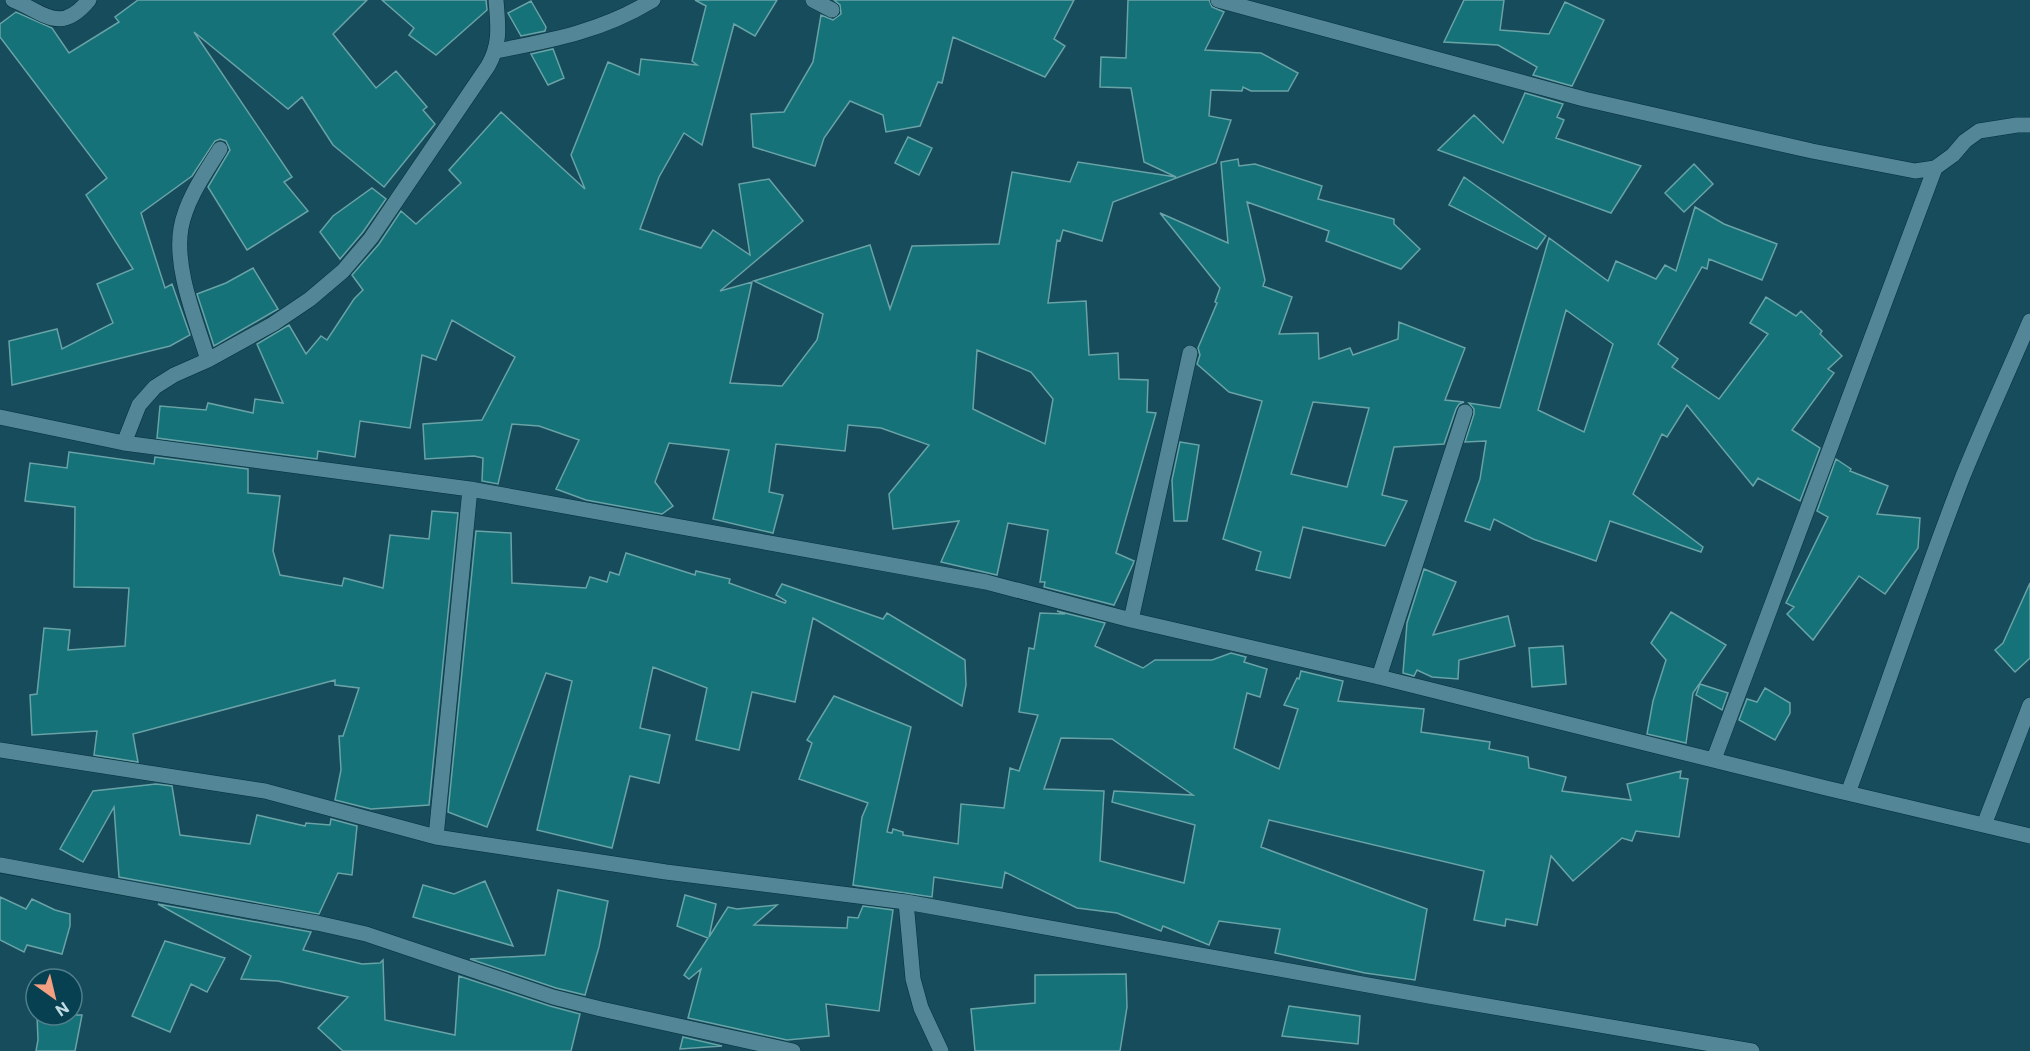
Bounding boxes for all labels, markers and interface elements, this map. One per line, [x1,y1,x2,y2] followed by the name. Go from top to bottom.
[24,967,84,1027] north arrow
[52,999,73,1021] text: N

